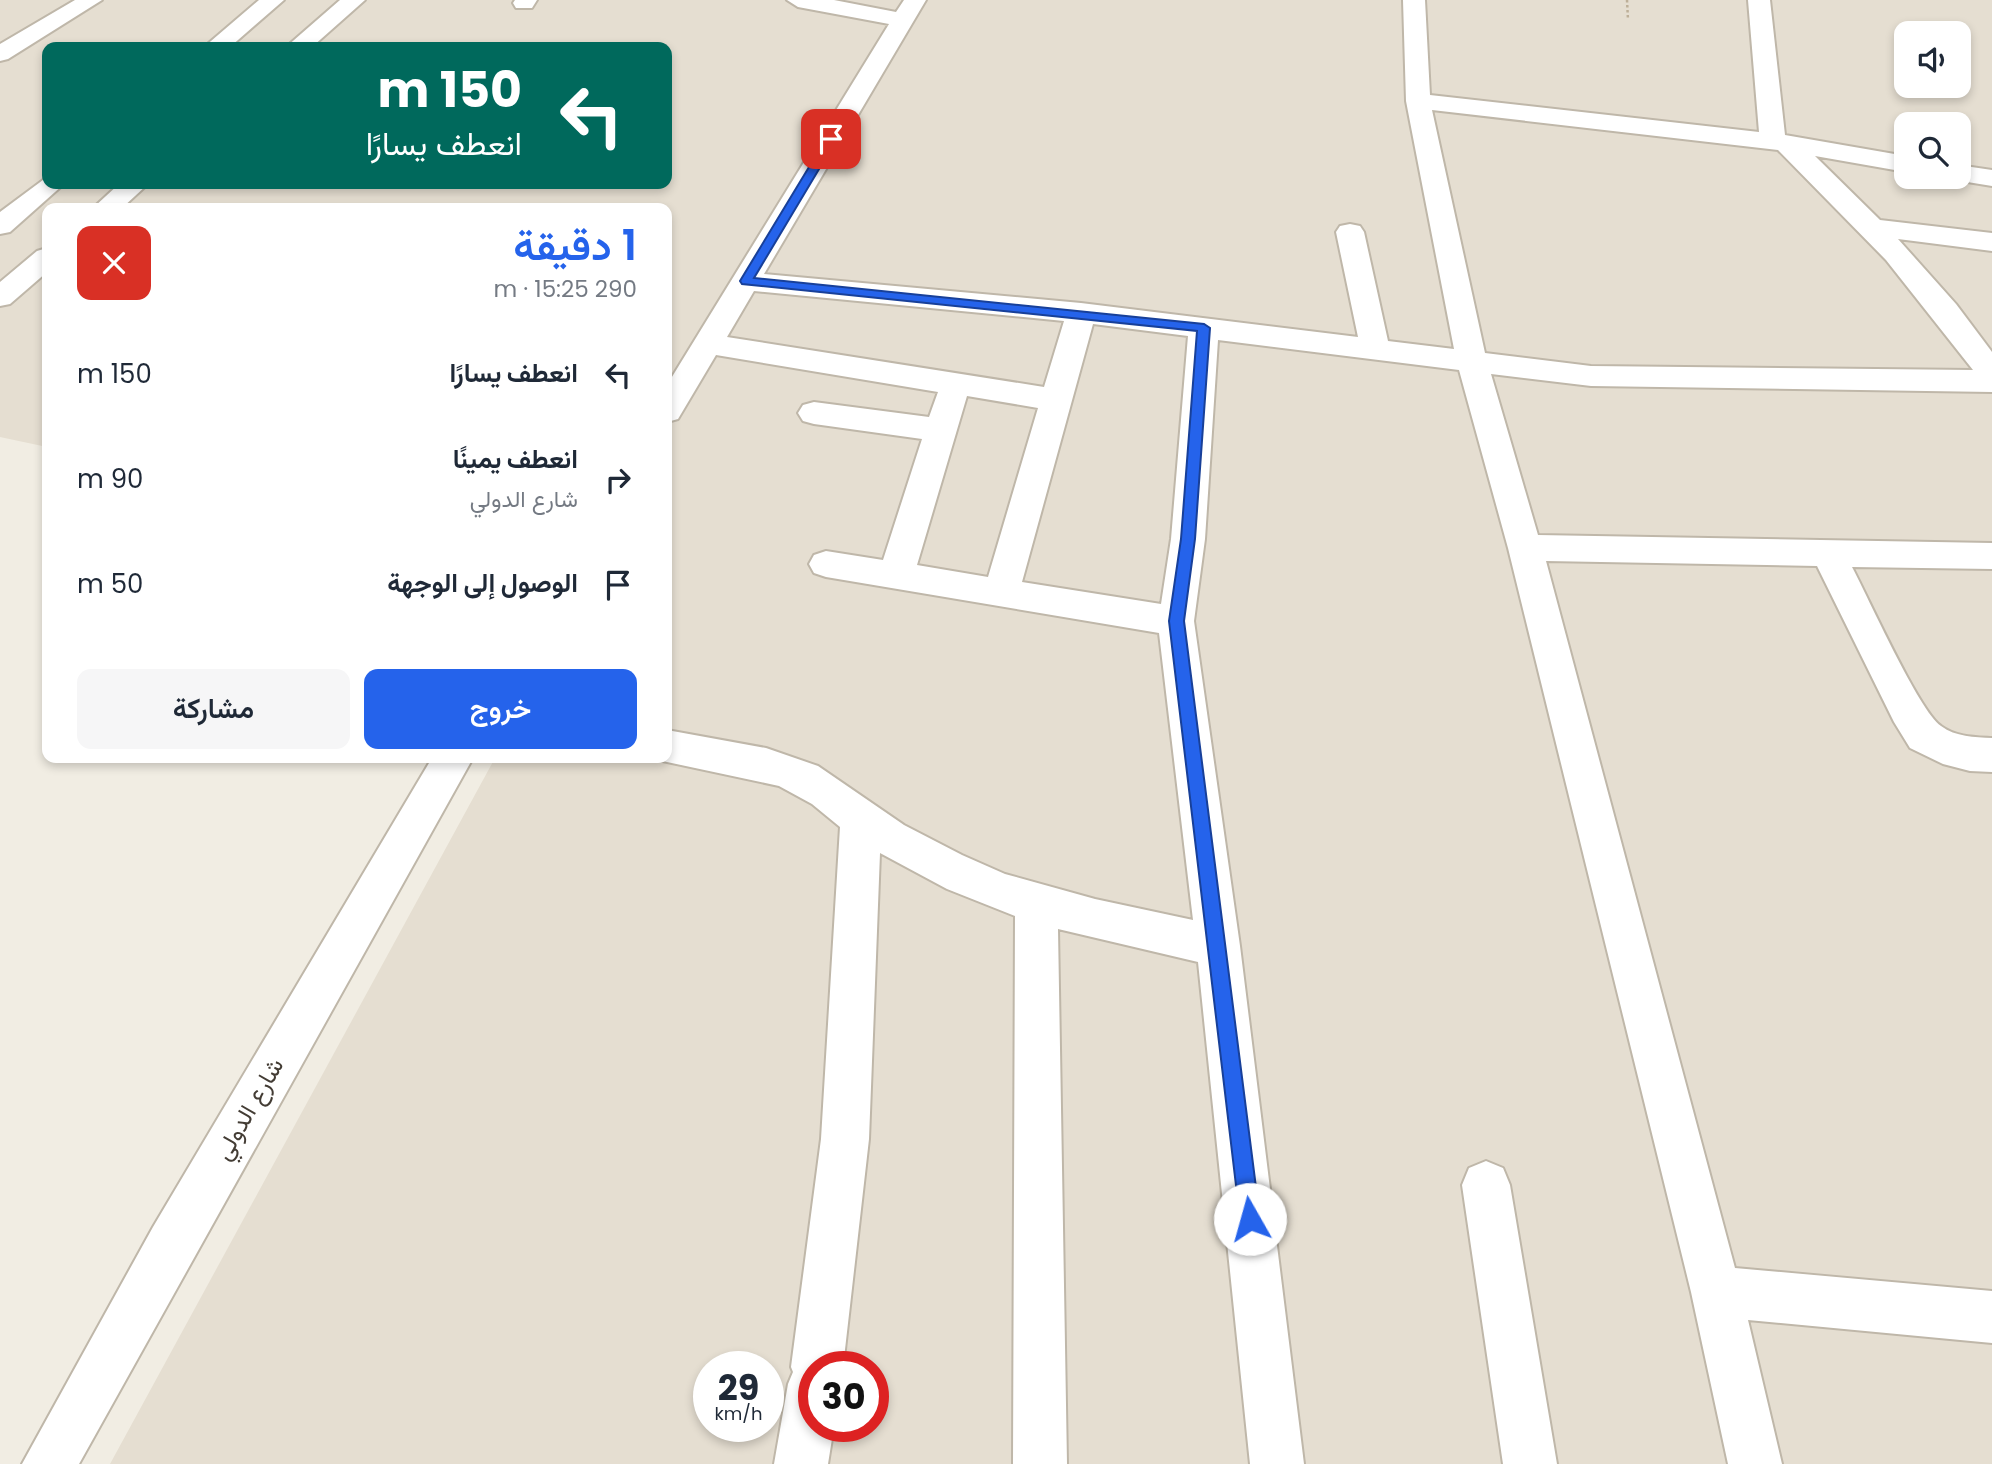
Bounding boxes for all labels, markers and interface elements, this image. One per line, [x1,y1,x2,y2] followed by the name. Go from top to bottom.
[1894,21,1971,189] map controls
[1894,21,1971,98] button: sound
[377,56,522,124] text: 150 m
[546,70,637,161] icon: left
[801,109,861,169] pin
[1894,112,1971,189] button: search
[812,120,850,158] icon: arrive
[366,121,522,166] text: انعطف يسارًا
[513,216,637,275] text: 1 دقيقة
[77,226,151,300] button: close
[493,273,637,305] text: 290 m · 15:25
[449,355,578,391] text: انعطف يسارًا
[77,356,152,392] text: 150 m
[599,356,637,394] icon: left
[453,441,578,477] text: انعطف يمينًا
[77,461,143,497] text: 90 m
[599,461,637,499] icon: right
[470,483,578,515] text: شارع الدولي
[387,565,578,601] text: الوصول إلى الوجهة
[77,566,143,602] text: 50 m
[599,566,637,604] icon: arrive
[77,669,350,749] button: مشاركة
[364,669,637,749] button: خروج
[206,1052,294,1167] street label: شارع الدولي
[1213,1182,1287,1256] position arrow
[798,1351,889,1442] speed limit sign: 30
[718,1363,759,1412] text: 29
[715,1401,762,1426] text: km/h

